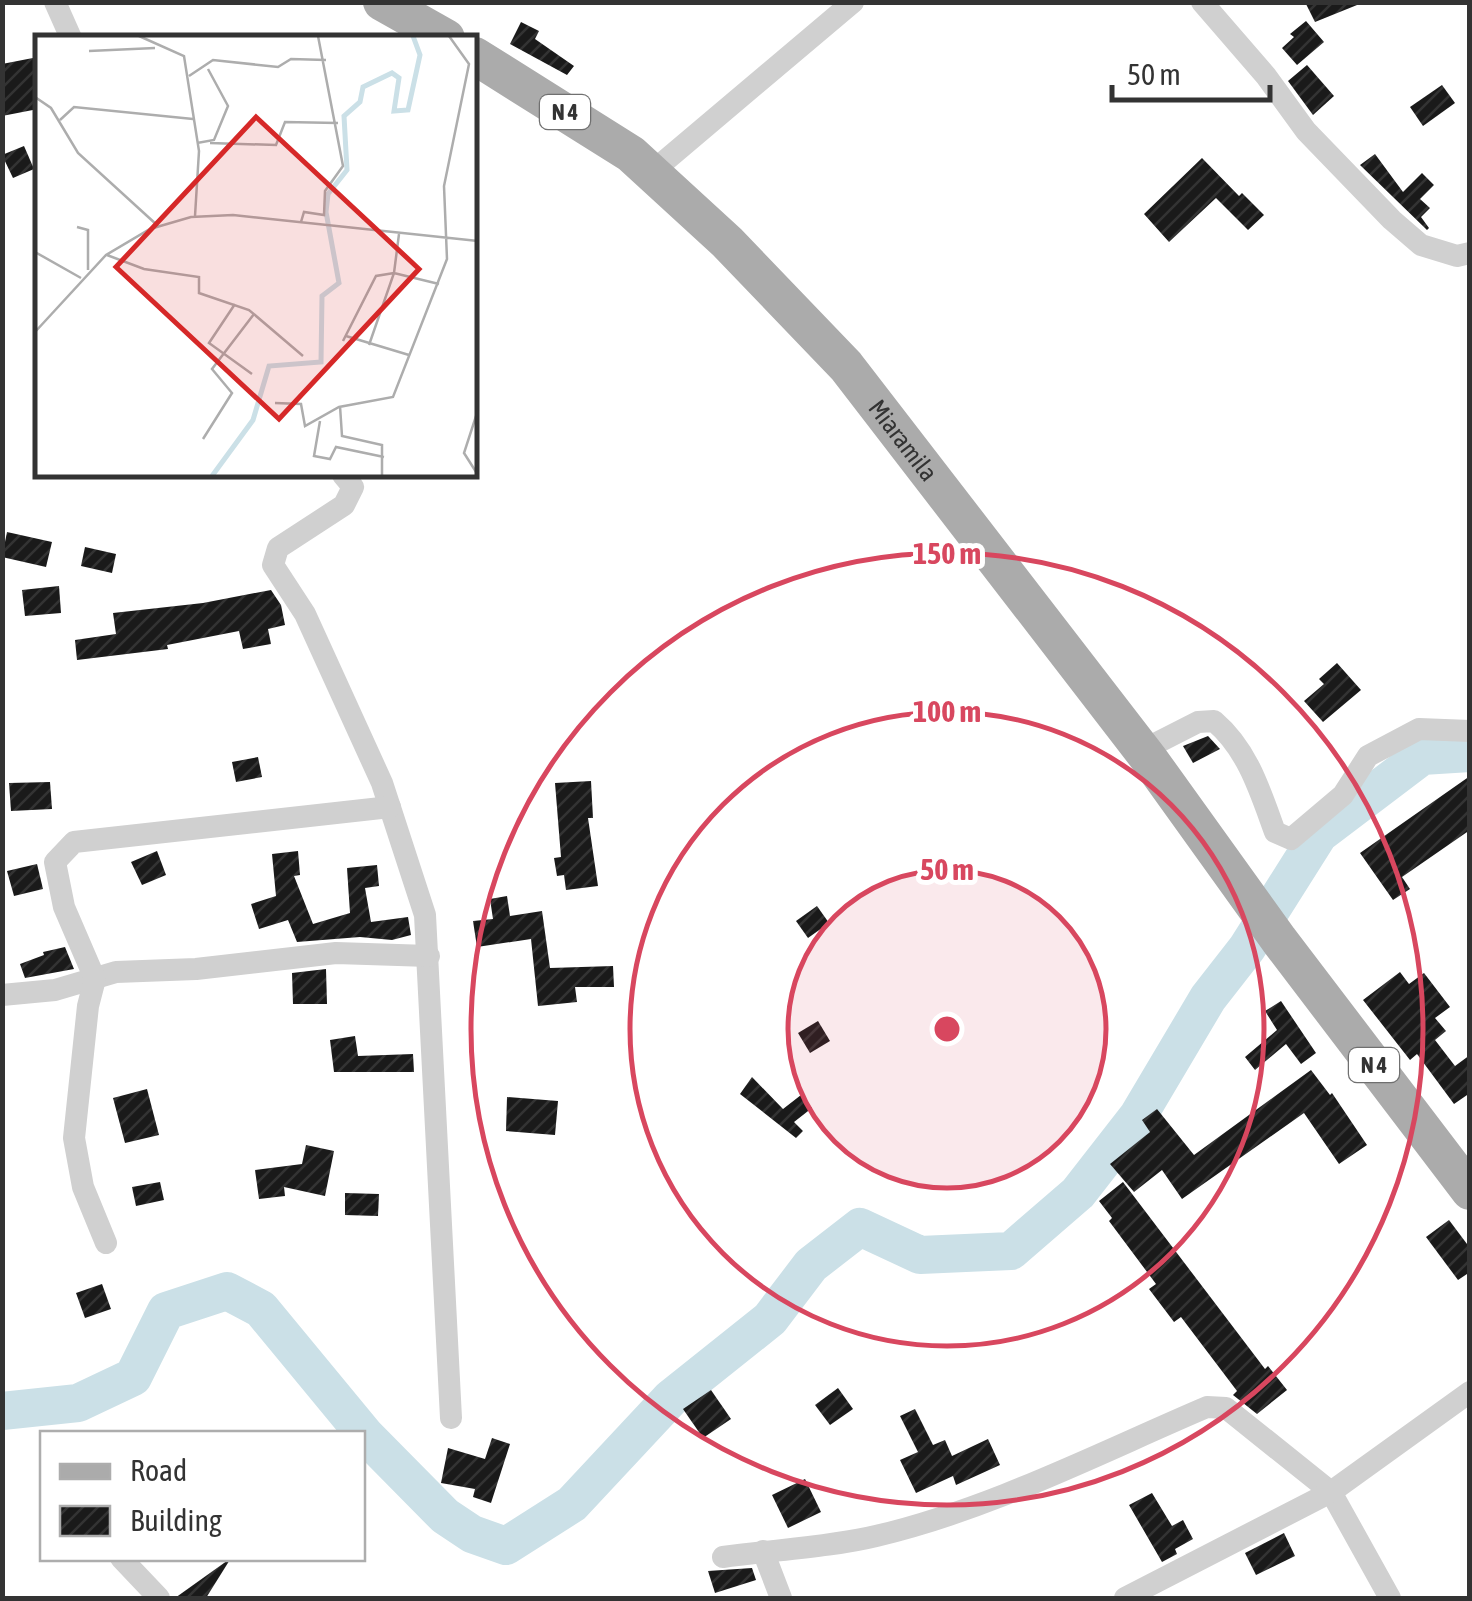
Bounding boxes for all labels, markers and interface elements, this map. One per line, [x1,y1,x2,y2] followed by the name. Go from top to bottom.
[35,35,478,478] inset map
[1112,40,1270,102] scale bar
[1127,57,1181,91] text: 50 m
[540,95,590,129] road number: N 4
[863,394,943,486] street label: Miaramila
[913,536,981,570] text: 150 m
[913,694,981,728] text: 100 m
[920,852,974,886] text: 50 m
[929,1011,965,1047] centre of rings
[1349,1048,1399,1082] road number: N 4
[40,1431,365,1561] legend
[130,1453,187,1487] text: Road
[130,1503,222,1537] text: Building

